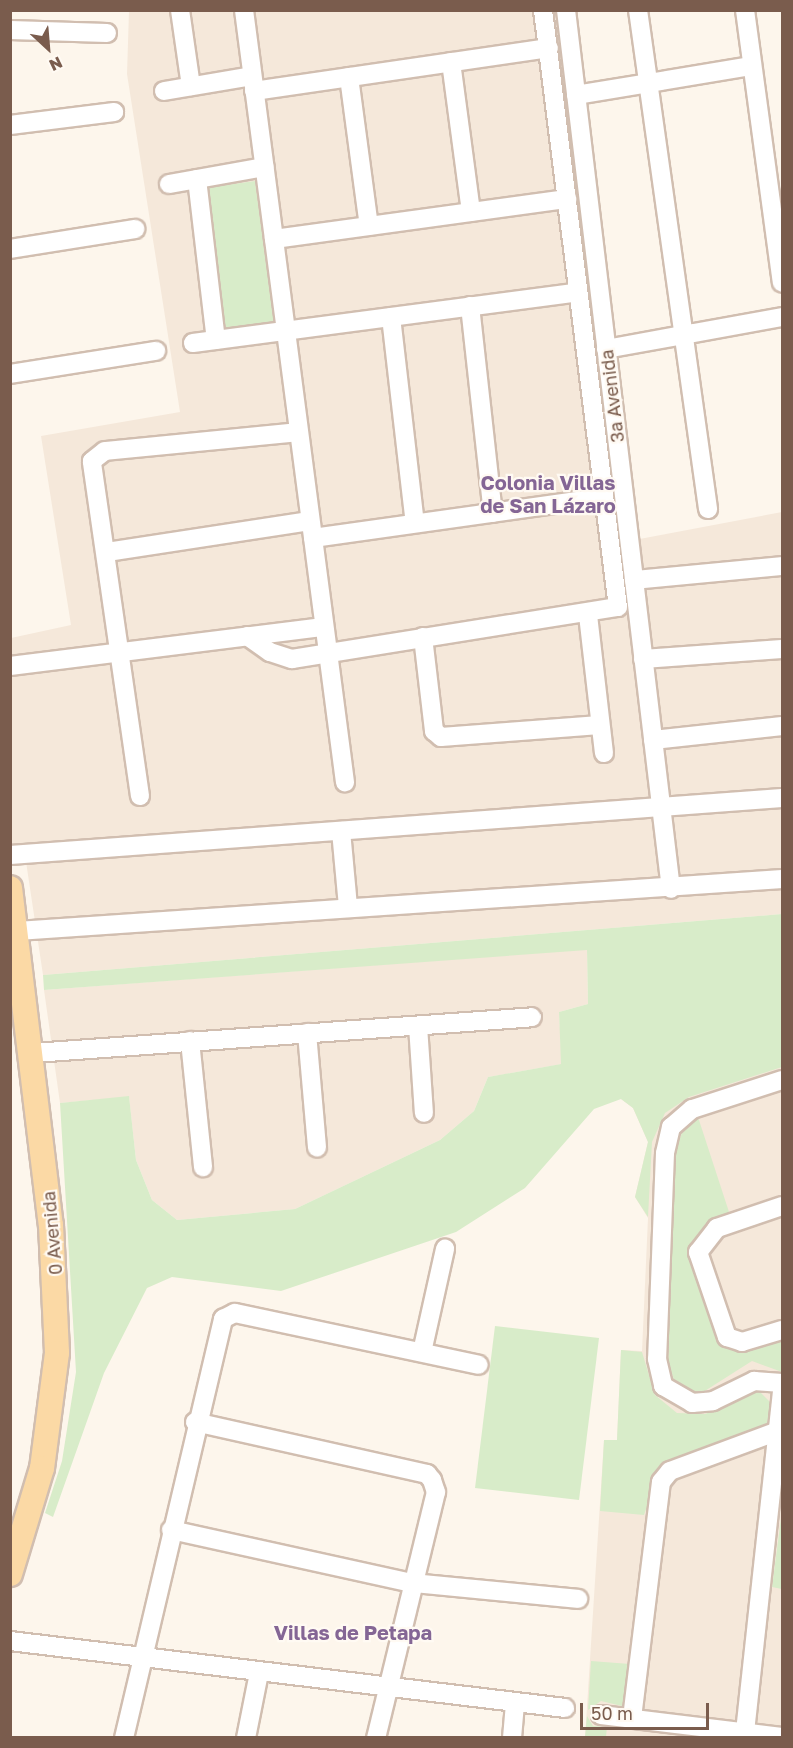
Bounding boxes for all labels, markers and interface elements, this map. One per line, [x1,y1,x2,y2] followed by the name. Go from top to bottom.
[18,18,78,78] north arrow
[46,53,66,76] text: N
[596,348,628,444] street label: 3a Avenida
[480,471,616,518] district label: Colonia Villas de San Lázaro
[38,1190,66,1276] street label: 0 Avenida
[274,1620,432,1644] district label: Villas de Petapa
[583,1691,712,1729] scale bar
[591,1702,633,1724] text: 50 m

